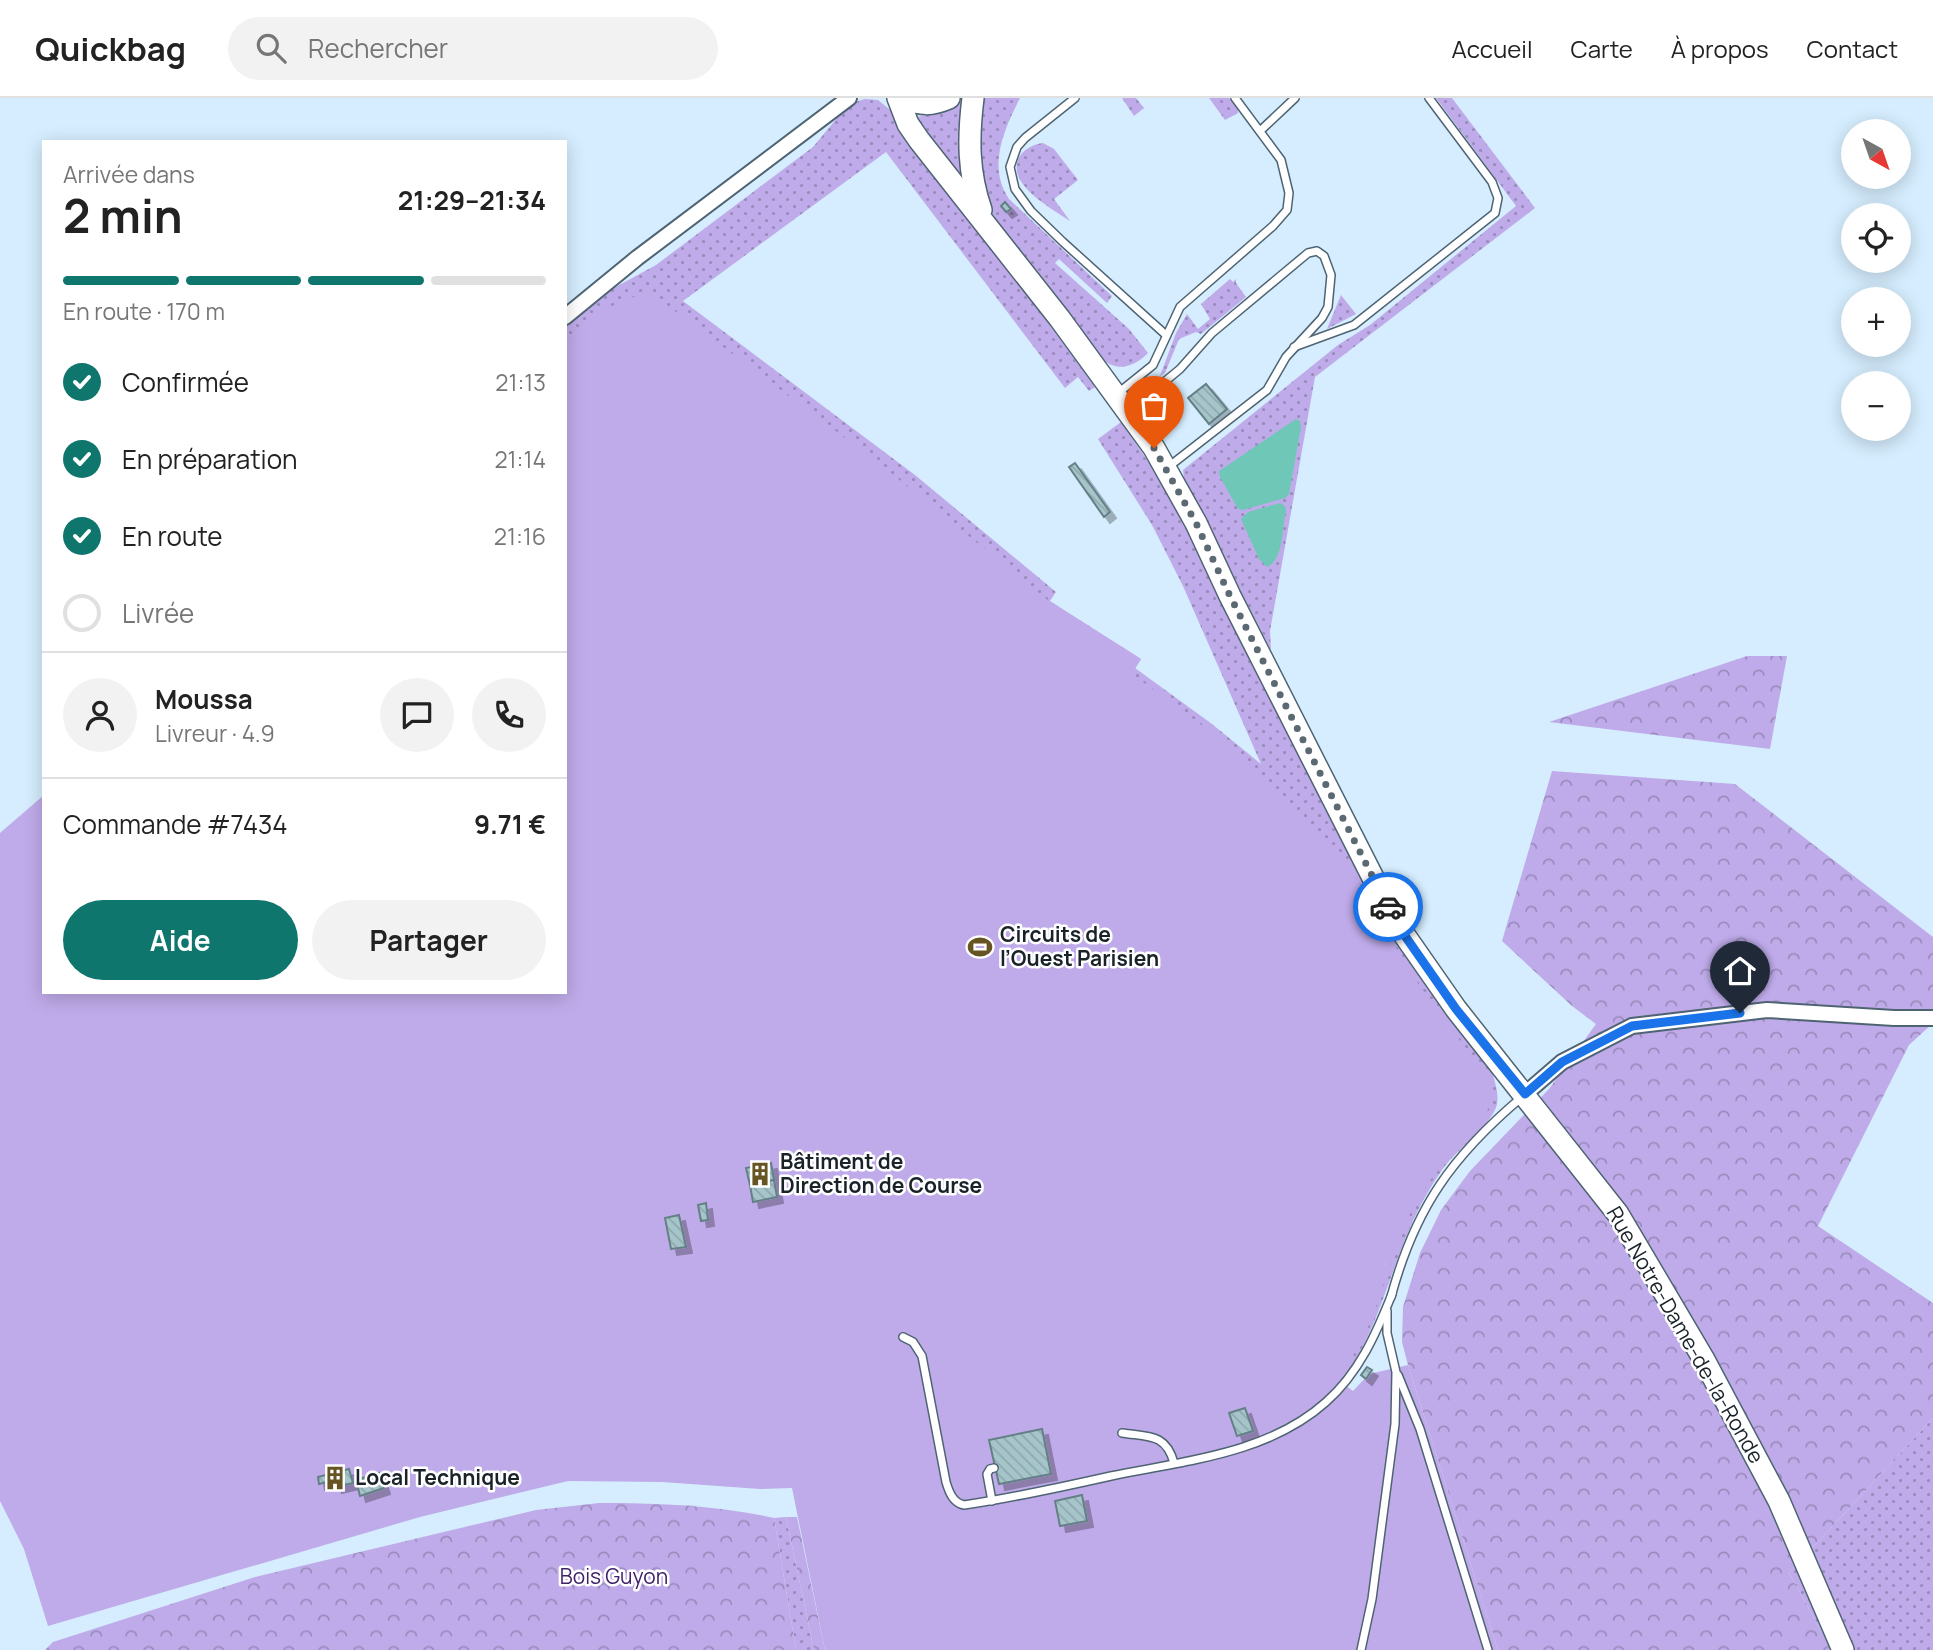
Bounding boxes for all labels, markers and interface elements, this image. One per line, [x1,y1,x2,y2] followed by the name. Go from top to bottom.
[228,17,718,80] search box
[35,26,186,71] text: Quickbag
[252,29,290,67] icon: search
[308,30,448,66] text: Rechercher
[1452,32,1532,65] text: Accueil
[1570,32,1633,65] text: Carte
[1671,32,1769,65] text: À propos
[1807,32,1898,65] text: Contact
[1841,119,1911,189] north arrow
[1841,119,1911,441] map controls
[63,158,195,190] text: Arrivée dans
[398,182,546,218] text: 21:29–21:34
[63,184,183,247] text: 2 min
[1841,203,1911,273] button: locate
[1841,287,1911,357] button: +
[63,295,225,327] text: En route · 170 m
[63,363,101,401] icon: check
[122,364,249,400] text: Confirmée
[495,366,546,398] text: 21:13
[1841,371,1911,441] button: −
[1124,376,1184,448] pin
[1135,387,1173,425] icon: bag
[63,440,101,478] icon: check
[122,441,297,477] text: En préparation
[495,443,546,475] text: 21:14
[63,517,101,555] icon: check
[122,518,223,554] text: En route
[494,520,546,552] text: 21:16
[122,595,194,631] text: Livrée
[63,678,137,752] button: person
[380,678,454,752] button: chat
[472,678,546,752] button: phone
[155,681,253,717] text: Moussa
[155,717,275,749] text: Livreur · 4.9
[63,806,288,842] text: Commande #7434
[474,806,546,842] text: 9.71 €
[1353,872,1423,942] courier
[1369,888,1407,926] icon: car
[63,900,298,980] button: Aide
[312,900,546,980] button: Partager
[1000,920,1159,972] place label: Circuits de l’Ouest Parisien
[966,933,994,961] sports icon: Circuits de l’Ouest Parisien
[1710,941,1770,1013] pin
[1721,952,1759,990] icon: home
[780,1147,982,1199] place label: Bâtiment de Direction de Course
[746,1160,774,1188] building icon: Bâtiment de Direction de Course
[1601,1201,1771,1468] street label: Rue Notre-Dame-de-la-Ronde
[355,1463,520,1491] place label: Local Technique
[321,1464,349,1492] building icon: Local Technique
[560,1562,668,1590] park label: Bois Guyon

